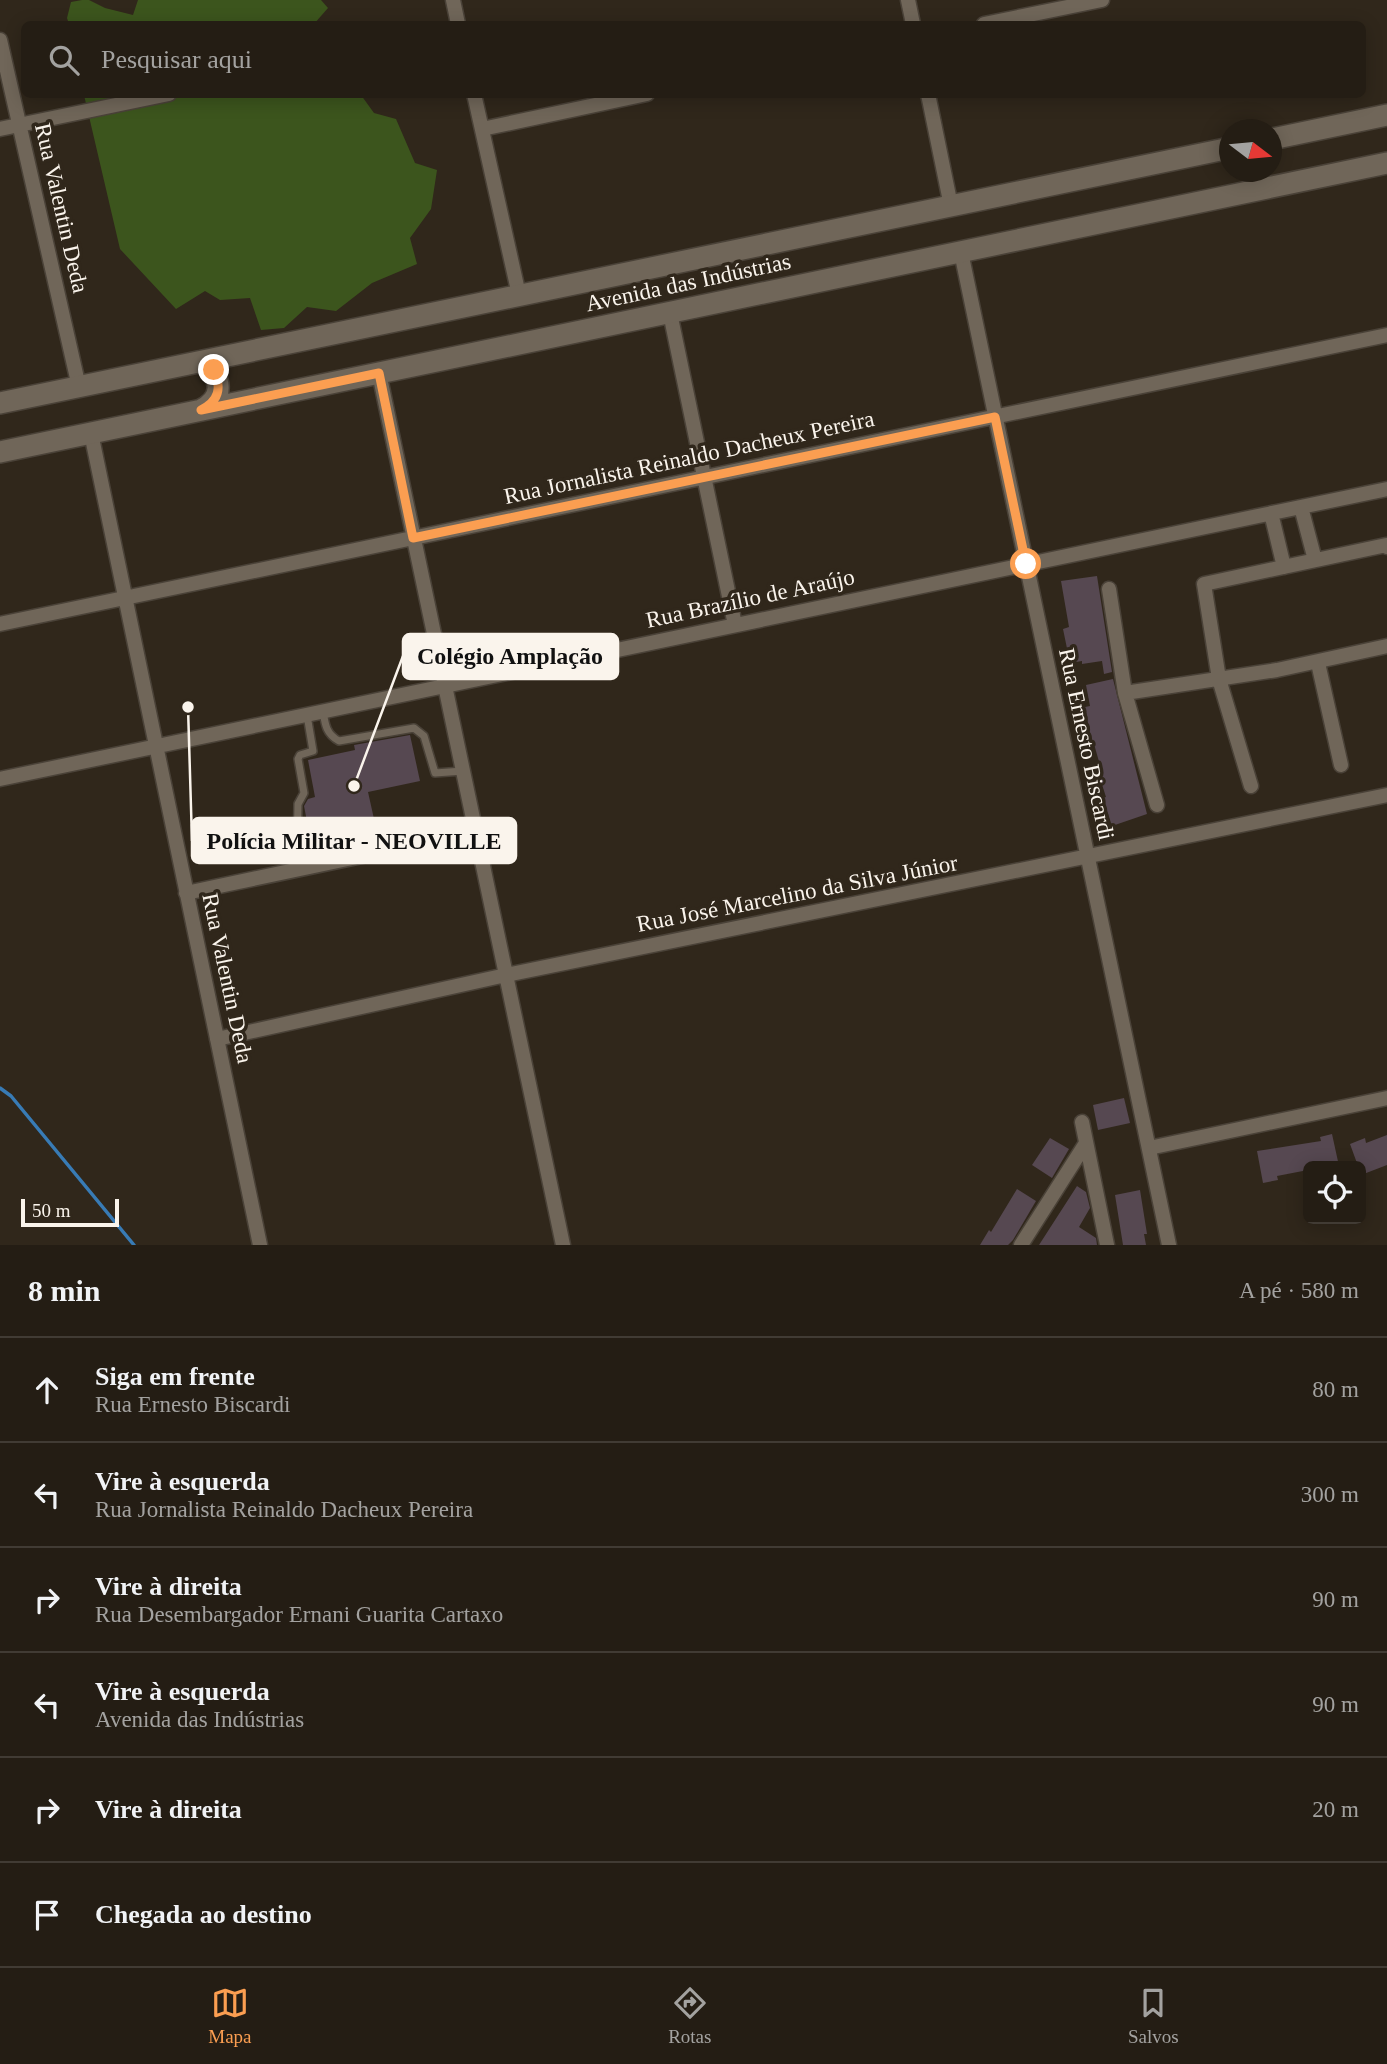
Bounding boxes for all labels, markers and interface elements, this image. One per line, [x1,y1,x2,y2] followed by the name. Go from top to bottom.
[21,21,1366,98] search box
[45,41,83,79] icon: search
[101,45,252,74] text: Pesquisar aqui
[1219,119,1282,182] north arrow
[30,121,93,295] street label: Rua Valentin Deda
[583,249,793,316] street label: Avenida das Indústrias
[198,354,229,385] route end
[502,406,877,509] street label: Rua Jornalista Reinaldo Dacheux Pereira
[1010,548,1041,579] route start
[643,564,857,633] street label: Rua Brazílio de Araújo
[403,634,618,679] callout: Colégio Amplação
[417,643,603,669] text: Colégio Amplação
[1054,646,1119,842] street label: Rua Ernesto Biscardi
[192,818,516,863] callout: Polícia Militar - NEOVILLE
[207,828,501,854] text: Polícia Militar - NEOVILLE
[634,850,960,937] street label: Rua José Marcelino da Silva Júnior
[197,891,258,1065] street label: Rua Valentin Deda
[1303,1161,1366,1224] map controls
[1303,1161,1366,1224] button: locate
[21,1196,119,1228] scale bar
[32,1200,71,1221] text: 50 m
[28,1274,101,1307] text: 8 min
[1239,1278,1359,1303] text: A pé · 580 m
[95,1362,255,1391] text: Siga em frente
[28,1371,66,1409] icon: ahead
[1312,1377,1359,1402] text: 80 m
[95,1392,290,1417] text: Rua Ernesto Biscardi
[95,1467,270,1496] text: Vire à esquerda
[28,1476,66,1514] icon: left
[1301,1482,1359,1507] text: 300 m
[95,1497,473,1522] text: Rua Jornalista Reinaldo Dacheux Pereira
[95,1572,242,1601] text: Vire à direita
[28,1581,66,1619] icon: right
[1312,1587,1359,1612] text: 90 m
[95,1602,503,1627] text: Rua Desembargador Ernani Guarita Cartaxo
[95,1677,270,1706] text: Vire à esquerda
[28,1686,66,1724] icon: left
[1312,1692,1359,1717] text: 90 m
[95,1707,304,1732] text: Avenida das Indústrias
[28,1791,66,1829] icon: right
[95,1795,242,1824] text: Vire à direita
[1312,1797,1359,1822] text: 20 m
[28,1896,66,1934] icon: arrive
[95,1900,312,1929] text: Chegada ao destino
[208,1984,252,2048] tab: Mapa
[668,1984,711,2048] tab: Rotas
[1128,1984,1179,2048] tab: Salvos

